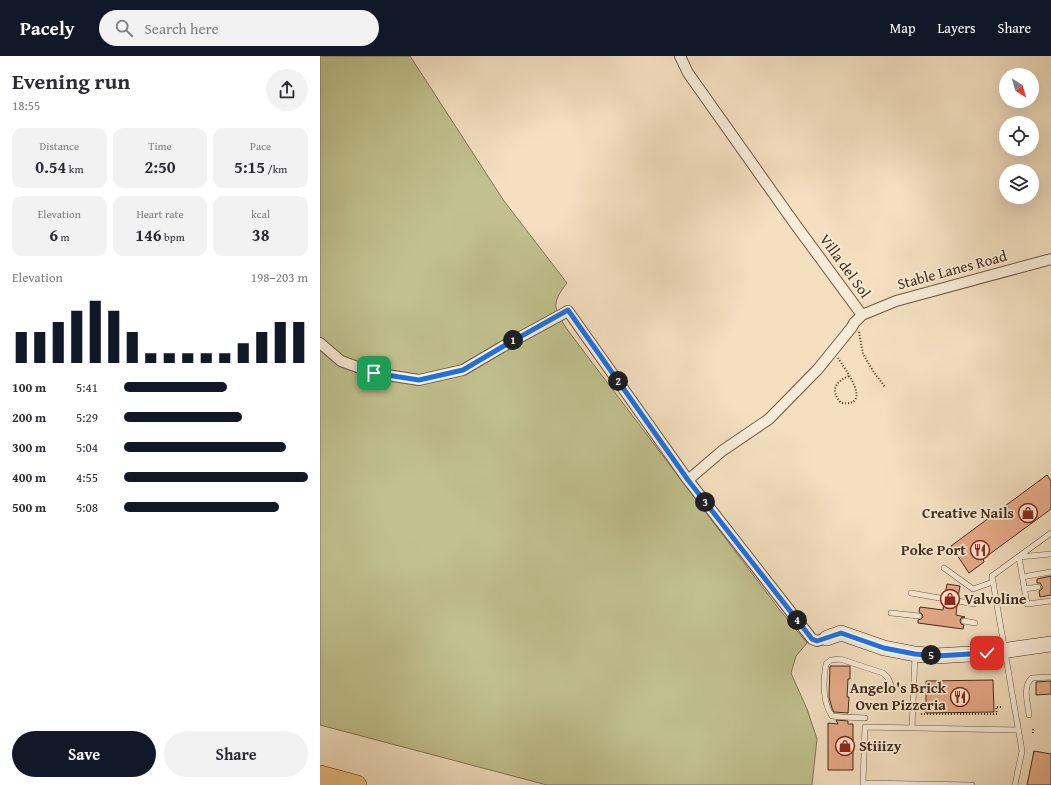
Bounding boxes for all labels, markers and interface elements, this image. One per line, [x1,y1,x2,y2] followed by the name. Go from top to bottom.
[99,10,379,46] search box
[20,14,75,42] text: Pacely
[113,17,135,39] icon: search
[145,18,219,39] text: Search here
[890,18,916,38] text: Map
[938,18,976,38] text: Layers
[998,18,1031,38] text: Share
[12,65,130,97] text: Evening run
[999,68,1039,108] north arrow
[999,68,1039,204] map controls
[266,69,308,111] button: share
[12,96,40,115] text: 18:55
[999,116,1039,156] button: locate
[40,138,79,154] text: Distance
[148,138,172,154] text: Time
[250,138,271,154] text: Pace
[35,154,66,179] text: 0.54
[144,154,176,179] text: 2:50
[234,154,265,179] text: 5:15
[66,161,83,177] text: km
[265,161,287,177] text: /km
[999,164,1039,204] button: layers
[38,206,81,222] text: Elevation
[136,206,184,222] text: Heart rate
[251,206,270,222] text: kcal
[49,222,58,247] text: 6
[135,222,162,247] text: 146
[252,222,269,247] text: 38
[58,229,69,245] text: m
[162,229,185,245] text: bpm
[815,229,876,302] street label: Villa del Sol
[895,245,1009,294] street label: Stable Lanes Road
[12,268,63,287] text: Elevation
[251,268,308,287] text: 198–203 m
[503,330,523,350] pin: 1
[510,332,516,348] text: 1
[357,356,391,390] pin
[363,362,385,384] icon: arrive
[608,371,628,391] pin: 2
[615,373,621,389] text: 2
[12,378,46,397] text: 100 m
[76,378,98,397] text: 5:41
[12,408,46,427] text: 200 m
[76,408,98,427] text: 5:29
[12,438,46,457] text: 300 m
[76,438,98,457] text: 5:04
[12,468,46,487] text: 400 m
[76,468,98,487] text: 4:55
[695,492,715,512] pin: 3
[702,494,708,510] text: 3
[12,498,46,517] text: 500 m
[76,498,98,517] text: 5:08
[922,502,1014,523] place label: Creative Nails
[1017,502,1039,524] shop icon: Creative Nails
[901,539,966,560] place label: Poke Port
[969,539,991,561] restaurant icon: Poke Port
[939,588,961,610] shop icon: Valvoline
[964,588,1026,609] place label: Valvoline
[787,610,807,630] pin: 4
[794,612,800,628] text: 4
[970,636,1004,670] pin
[976,642,998,664] icon: check
[921,645,941,665] pin: 5
[928,647,934,663] text: 5
[850,677,946,715] place label: Angelo's Brick Oven Pizzeria
[949,686,971,708] restaurant icon: Angelo's Brick Oven Pizzeria
[12,731,156,777] button: Save
[164,731,308,777] button: Share
[834,735,856,757] shop icon: Stiiizy
[859,735,902,756] place label: Stiiizy

